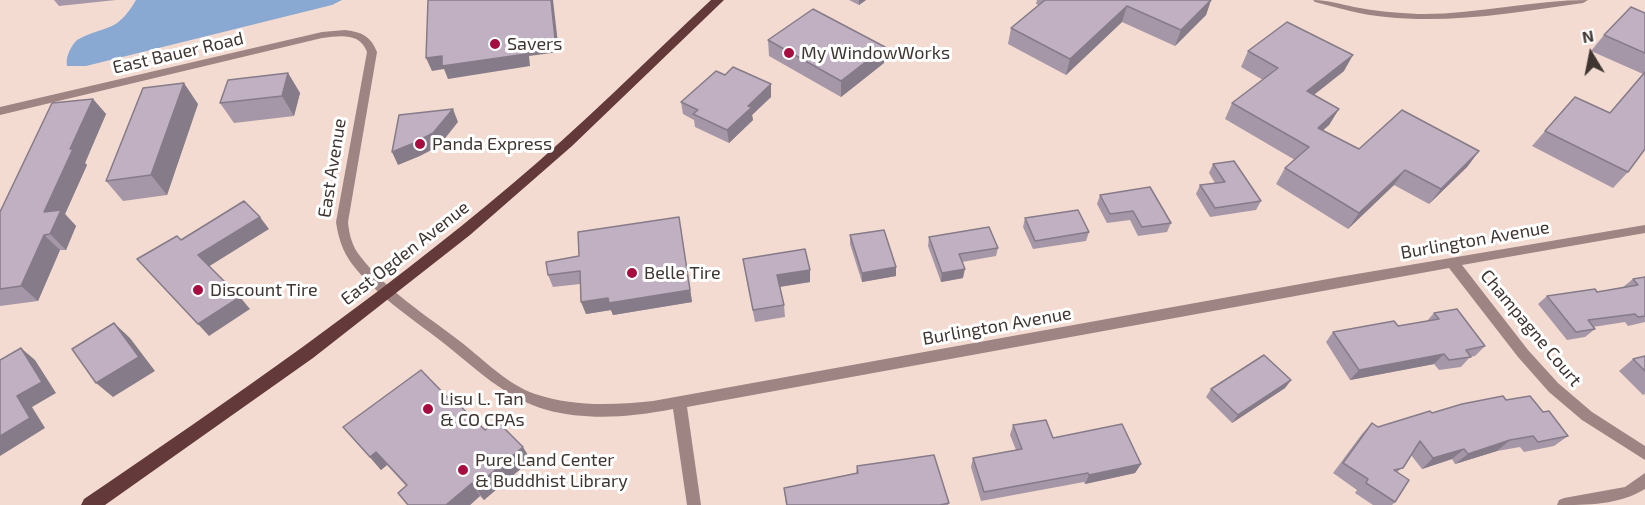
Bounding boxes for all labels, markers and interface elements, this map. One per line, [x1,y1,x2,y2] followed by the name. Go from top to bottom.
[1561,24,1621,84] north arrow
[1580,25,1595,46] text: N
[110,27,246,79] street label: East Bauer Road
[507,33,562,55] place label: Savers
[488,37,502,51] marker: Savers
[801,42,950,64] place label: My WindowWorks
[782,46,796,60] marker: My WindowWorks
[313,117,351,219] street label: East Avenue
[432,133,552,155] place label: Panda Express
[413,137,427,151] marker: Panda Express
[337,196,473,310] street label: East Ogden Avenue
[1399,216,1551,264] street label: Burlington Avenue
[644,262,721,284] place label: Belle Tire
[1476,265,1586,391] street label: Champagne Court
[625,266,639,280] marker: Belle Tire
[210,279,318,301] place label: Discount Tire
[191,283,205,297] marker: Discount Tire
[921,302,1073,350] street label: Burlington Avenue
[440,388,525,430] place label: Lisu L. Tan & CO CPAs
[421,402,435,416] marker: Lisu L. Tan & CO CPAs
[475,449,628,492] place label: Pure Land Center & Buddhist Library
[456,463,470,477] marker: Pure Land Center & Buddhist Library

